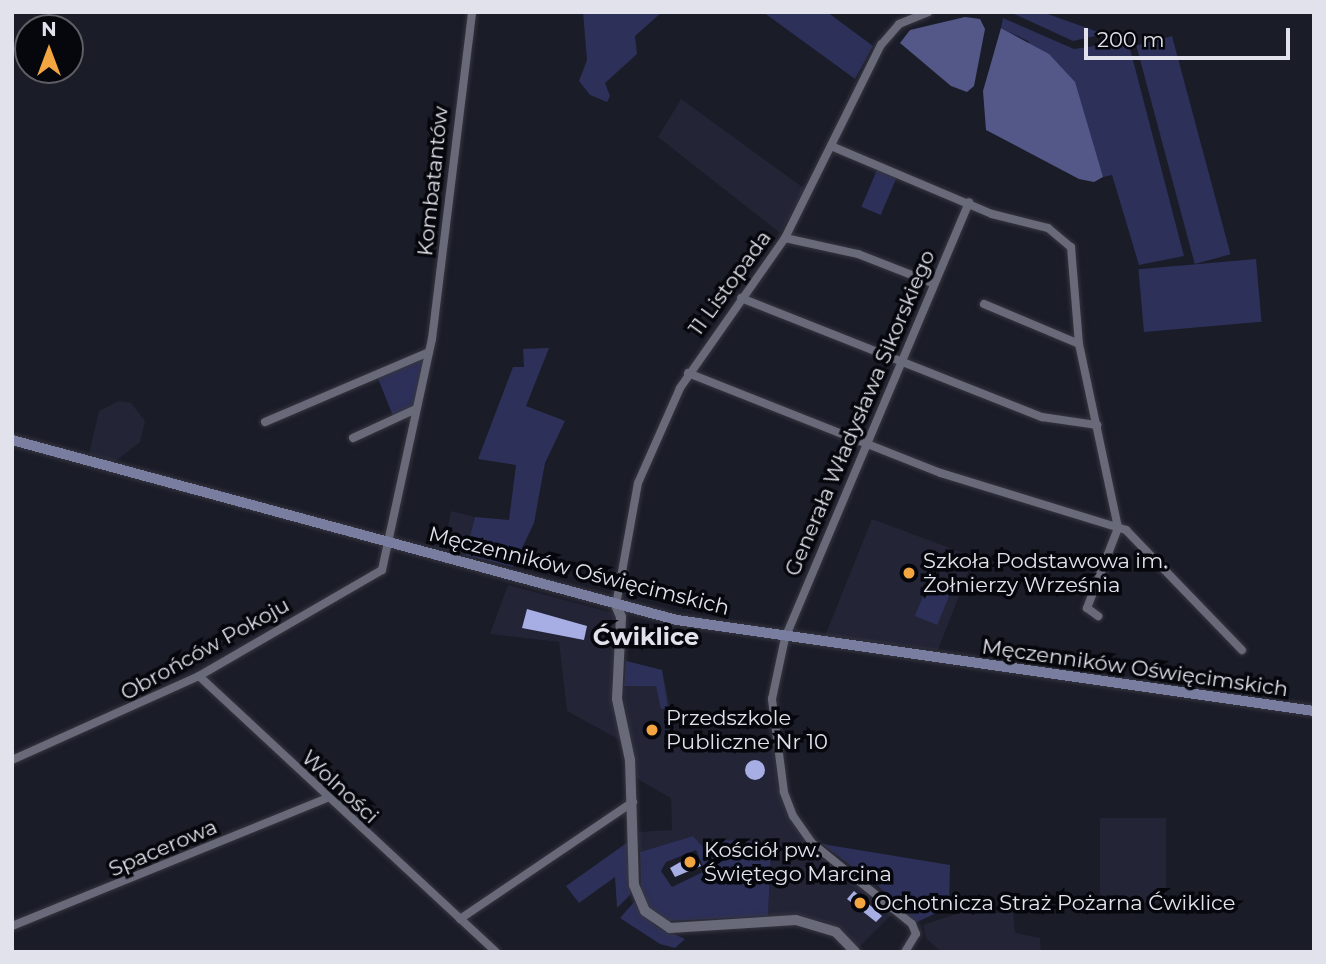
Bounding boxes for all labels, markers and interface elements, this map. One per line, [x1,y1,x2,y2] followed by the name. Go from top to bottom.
[14,14,84,84] north arrow
[1088,14,1294,58] scale bar
[41,18,57,41] text: N
[1097,27,1164,52] text: 200 m
[413,105,453,257] street label: Kombatantów
[684,226,776,340] street label: 11 Listopada
[780,246,940,580] street label: Generała Władysława Sikorskiego
[426,521,732,621] street label: Męczenników Oświęcimskich
[923,548,1168,598] place label: Szkoła Podstawowa im. Żołnierzy Września
[901,565,917,581] marker: Szkoła Podstawowa im. Żołnierzy Września
[116,592,294,706] street label: Obrońców Pokoju
[593,623,699,651] district label: Ćwiklice
[980,634,1290,702] street label: Męczenników Oświęcimskich
[666,705,828,755] place label: Przedszkole Publiczne Nr 10
[644,722,660,738] marker: Przedszkole Publiczne Nr 10
[296,745,384,829] street label: Wolności
[105,814,221,882] street label: Spacerowa
[704,837,892,887] place label: Kościół pw. Świętego Marcina
[682,854,698,870] marker: Kościół pw. Świętego Marcina
[874,890,1235,916] place label: Ochotnicza Straż Pożarna Ćwiklice
[852,895,868,911] marker: Ochotnicza Straż Pożarna Ćwiklice

